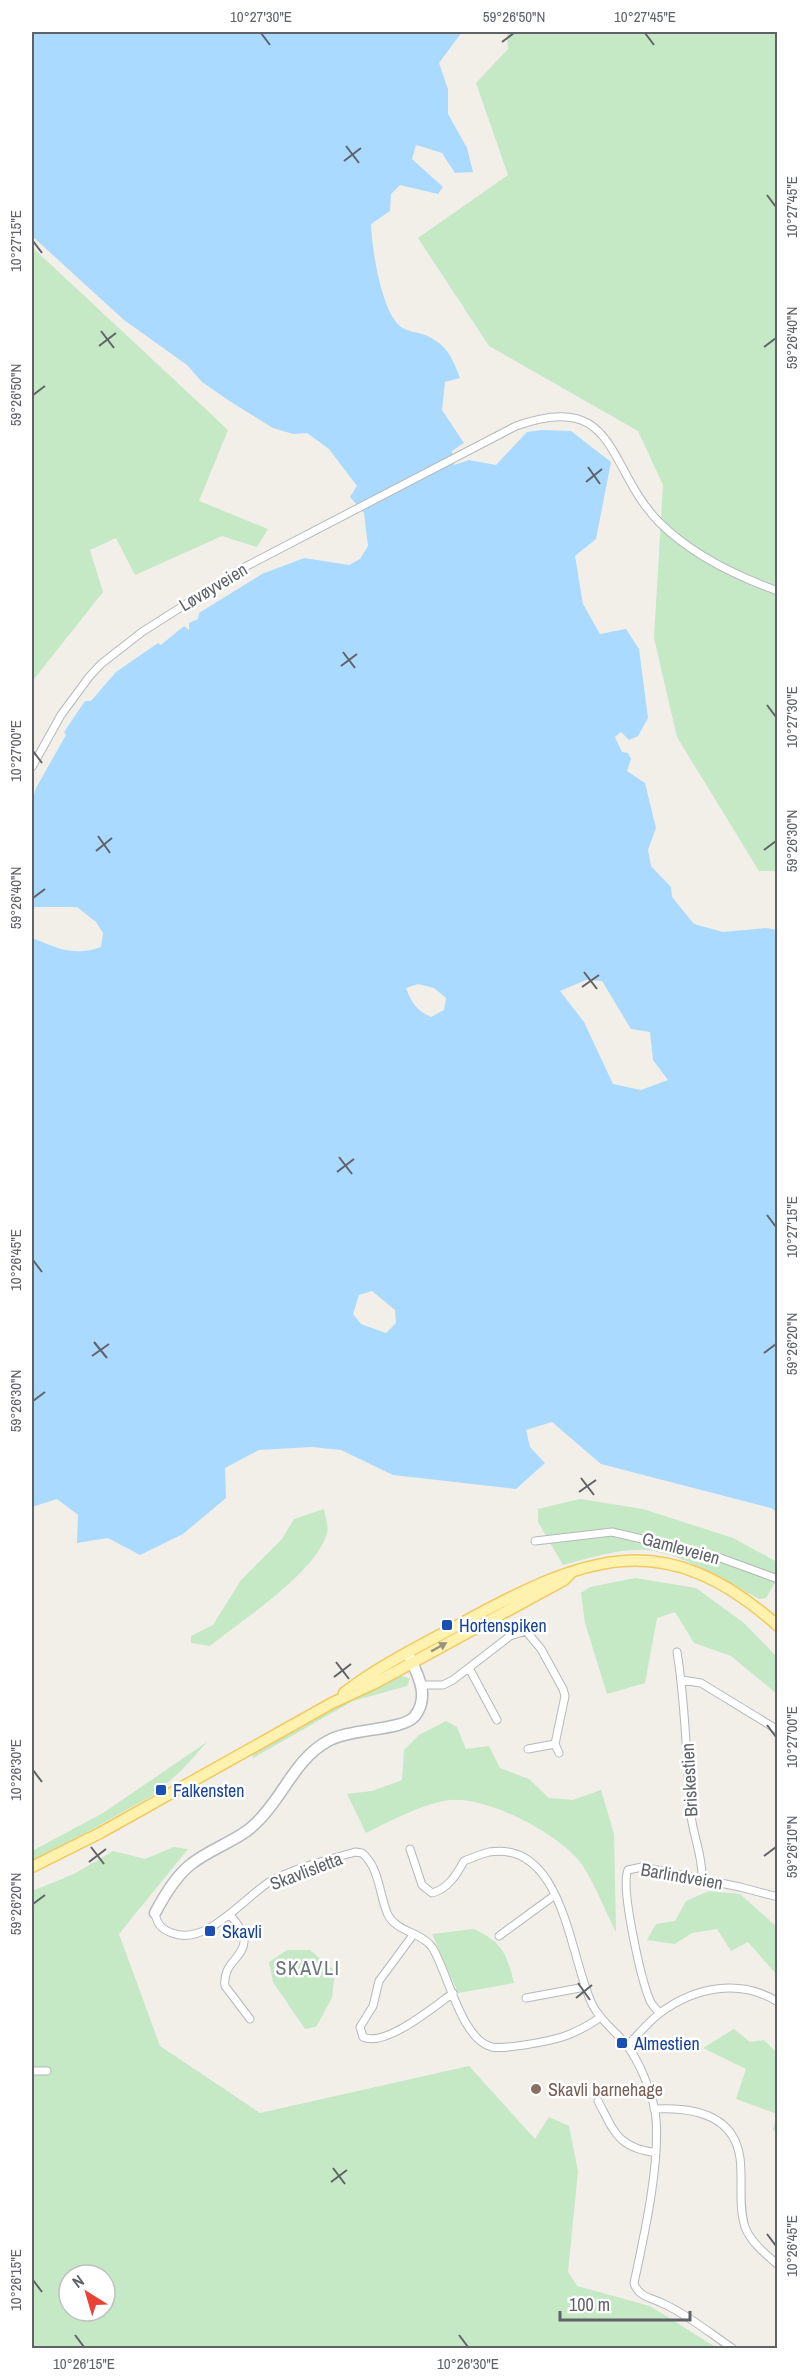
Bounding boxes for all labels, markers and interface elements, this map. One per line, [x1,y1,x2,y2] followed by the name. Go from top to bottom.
[230,6,292,27] text: 10°27'30"E
[483,6,545,27] text: 59°26'50"N
[614,6,676,27] text: 10°27'45"E
[781,176,802,238] text: 10°27'45"E
[5,210,26,272] text: 10°27'15"E
[781,307,802,369] text: 59°26'40"N
[5,364,26,426] text: 59°26'50"N
[174,557,252,617] street label: Løvøyveien
[781,686,802,748] text: 10°27'30"E
[5,720,26,782] text: 10°27'00"E
[781,810,802,872] text: 59°26'30"N
[5,867,26,929] text: 59°26'40"N
[781,1196,802,1258] text: 10°27'15"E
[5,1229,26,1291] text: 10°26'45"E
[781,1313,802,1375] text: 59°26'20"N
[5,1370,26,1432] text: 59°26'30"N
[639,1526,723,1570] street label: Gamleveien
[459,1613,547,1638] place label: Hortenspiken
[440,1618,454,1632] marker: Hortenspiken
[431,1642,448,1652] one-way arrow
[781,1706,802,1768] text: 10°27'00"E
[5,1739,26,1801] text: 10°26'30"E
[675,1742,703,1818] street label: Briskestien
[173,1778,244,1803] place label: Falkensten
[154,1783,168,1797] marker: Falkensten
[781,1816,802,1878] text: 59°26'10"N
[266,1846,346,1896] street label: Skavlisletta
[639,1856,725,1896] street label: Barlindveien
[5,1873,26,1935] text: 59°26'20"N
[222,1919,262,1944] place label: Skavli
[203,1924,217,1938] marker: Skavli
[275,1954,341,1981] district label: SKAVLI
[633,2031,700,2056] place label: Almestien
[615,2036,629,2050] marker: Almestien
[548,2077,663,2102] place label: Skavli barnehage
[529,2082,543,2096] marker: Skavli barnehage
[781,2215,802,2277] text: 10°26'45"E
[5,2249,26,2311] text: 10°26'15"E
[57,2263,117,2323] north arrow
[68,2269,88,2293] text: N
[560,2284,690,2322] scale bar
[569,2292,610,2317] text: 100 m
[53,2353,115,2374] text: 10°26'15"E
[437,2353,499,2374] text: 10°26'30"E

